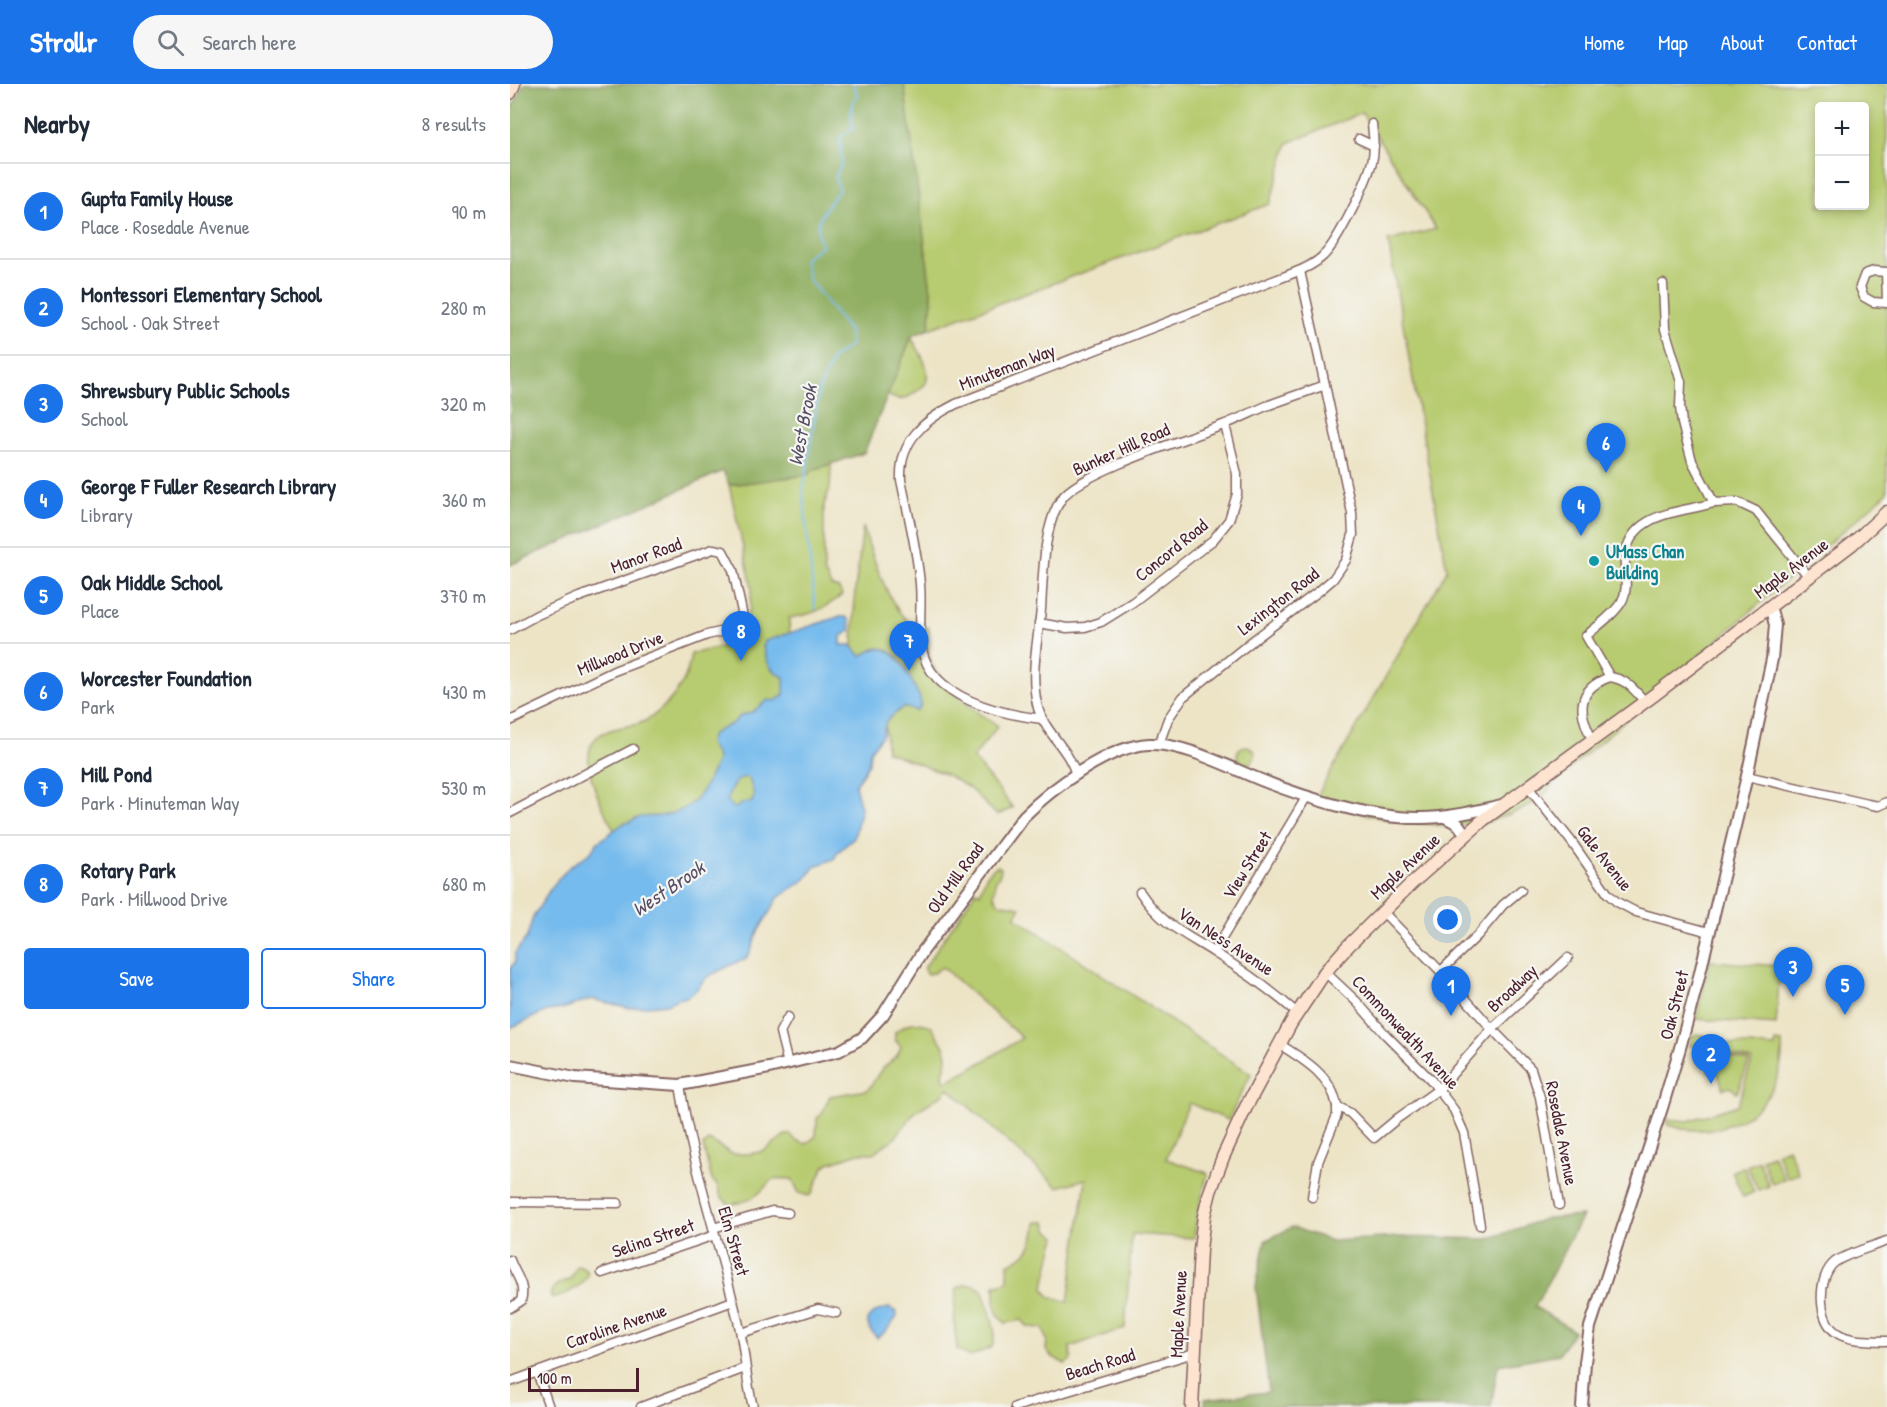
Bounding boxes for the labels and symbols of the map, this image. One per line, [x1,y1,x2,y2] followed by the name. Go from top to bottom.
[955,337,1059,397] street label: Minuteman Way
[781,381,823,468] water label: West Brook
[1068,416,1174,482] street label: Bunker Hill Road
[1586,424,1626,473] pin: 6
[1562,486,1600,536] pin: 4
[1129,513,1213,587] street label: Concord Road
[607,531,685,579] street label: Manor Road
[1749,532,1833,604] street label: Maple Avenue
[1606,539,1684,586] place label: UMass Chan Building
[1587,554,1601,568] marker: UMass Chan Building
[1232,561,1324,641] street label: Lexington Road
[722,612,760,661] pin: 8
[890,622,928,671] pin: 7
[573,624,667,682] street label: Millwood Drive
[1571,820,1639,896] street label: Gale Avenue
[1216,826,1278,904] street label: View Street
[1365,827,1445,905] street label: Maple Avenue
[921,837,989,919] street label: Old Mill Road
[627,853,711,922] water label: West Brook
[1173,901,1279,981] street label: Van Ness Avenue
[1433,905,1462,934] your location
[1774,948,1812,997] pin: 3
[1481,958,1543,1018] street label: Broadway
[1432,966,1470,1016] pin: 1
[1826,966,1864,1015] pin: 5
[1653,967,1695,1042] street label: Oak Street
[1346,969,1466,1095] street label: Commonwealth Avenue
[1692,1034,1730,1084] pin: 2
[1540,1079,1584,1187] street label: Rosedale Avenue
[712,1203,756,1279] street label: Elm Street
[609,1212,698,1264] street label: Selina Street
[1163,1270,1193,1358] street label: Maple Avenue
[562,1297,670,1355] street label: Caroline Avenue
[1062,1342,1138,1386] street label: Beach Road
[528,1365,639,1392] scale bar

